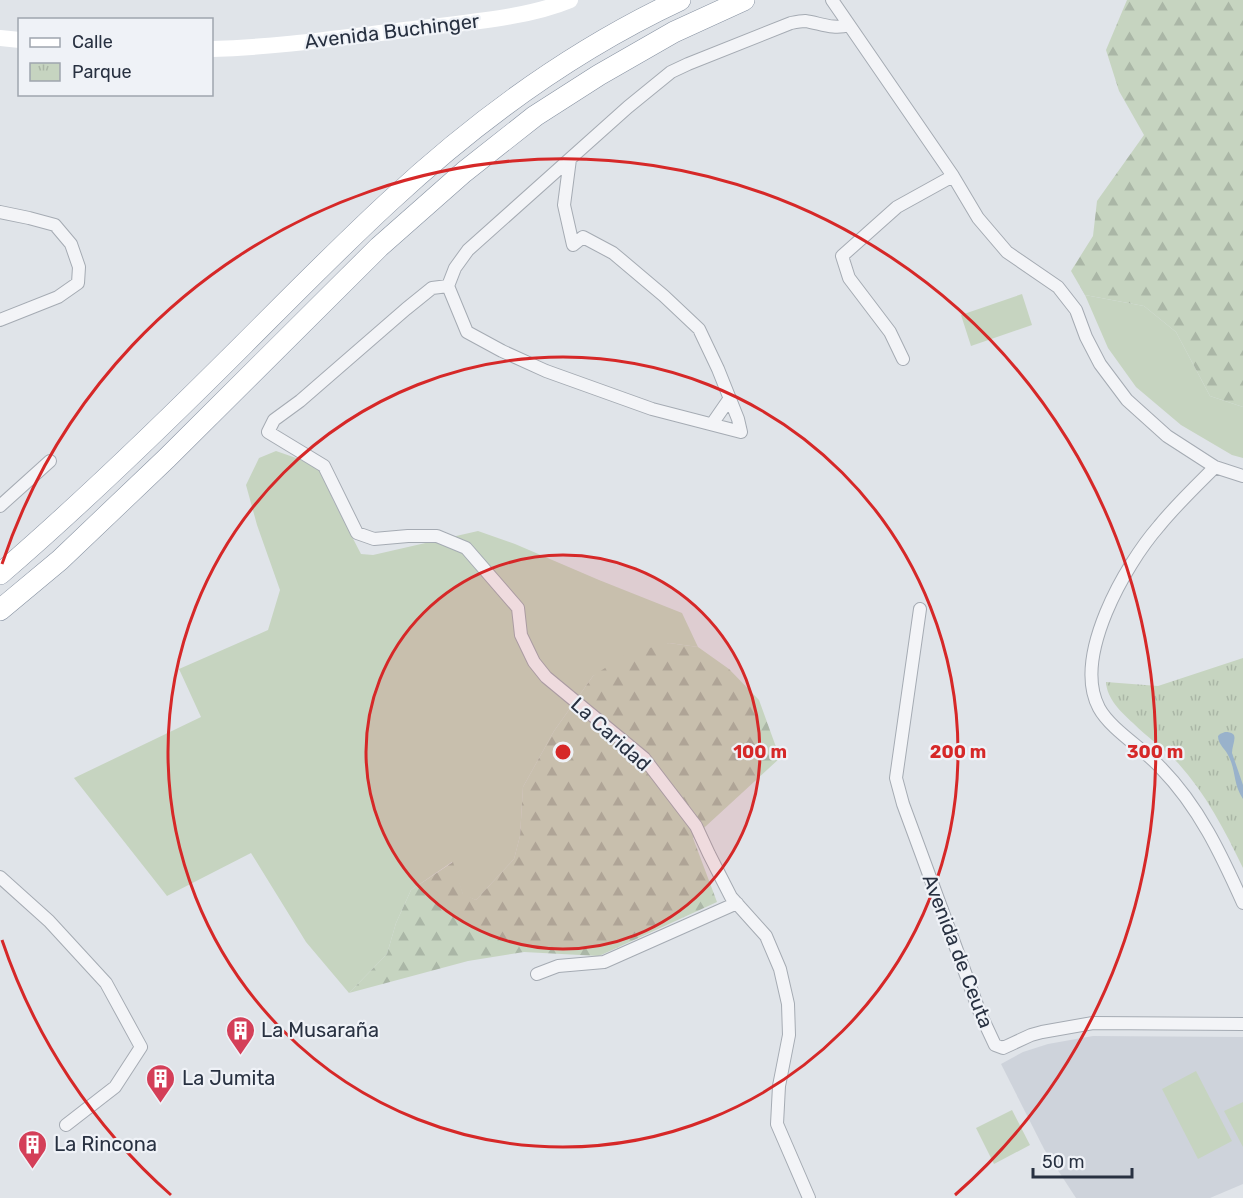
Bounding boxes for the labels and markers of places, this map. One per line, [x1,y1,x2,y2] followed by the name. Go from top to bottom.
[553,742,573,762] centre of rings
[224,1014,256,1056] building icon: La Musaraña
[261,1018,379,1042] place label: La Musaraña
[145,1062,177,1104] building icon: La Jumita
[182,1066,275,1090] place label: La Jumita
[17,1128,49,1170] building icon: La Rincona
[54,1132,157,1156] place label: La Rincona

